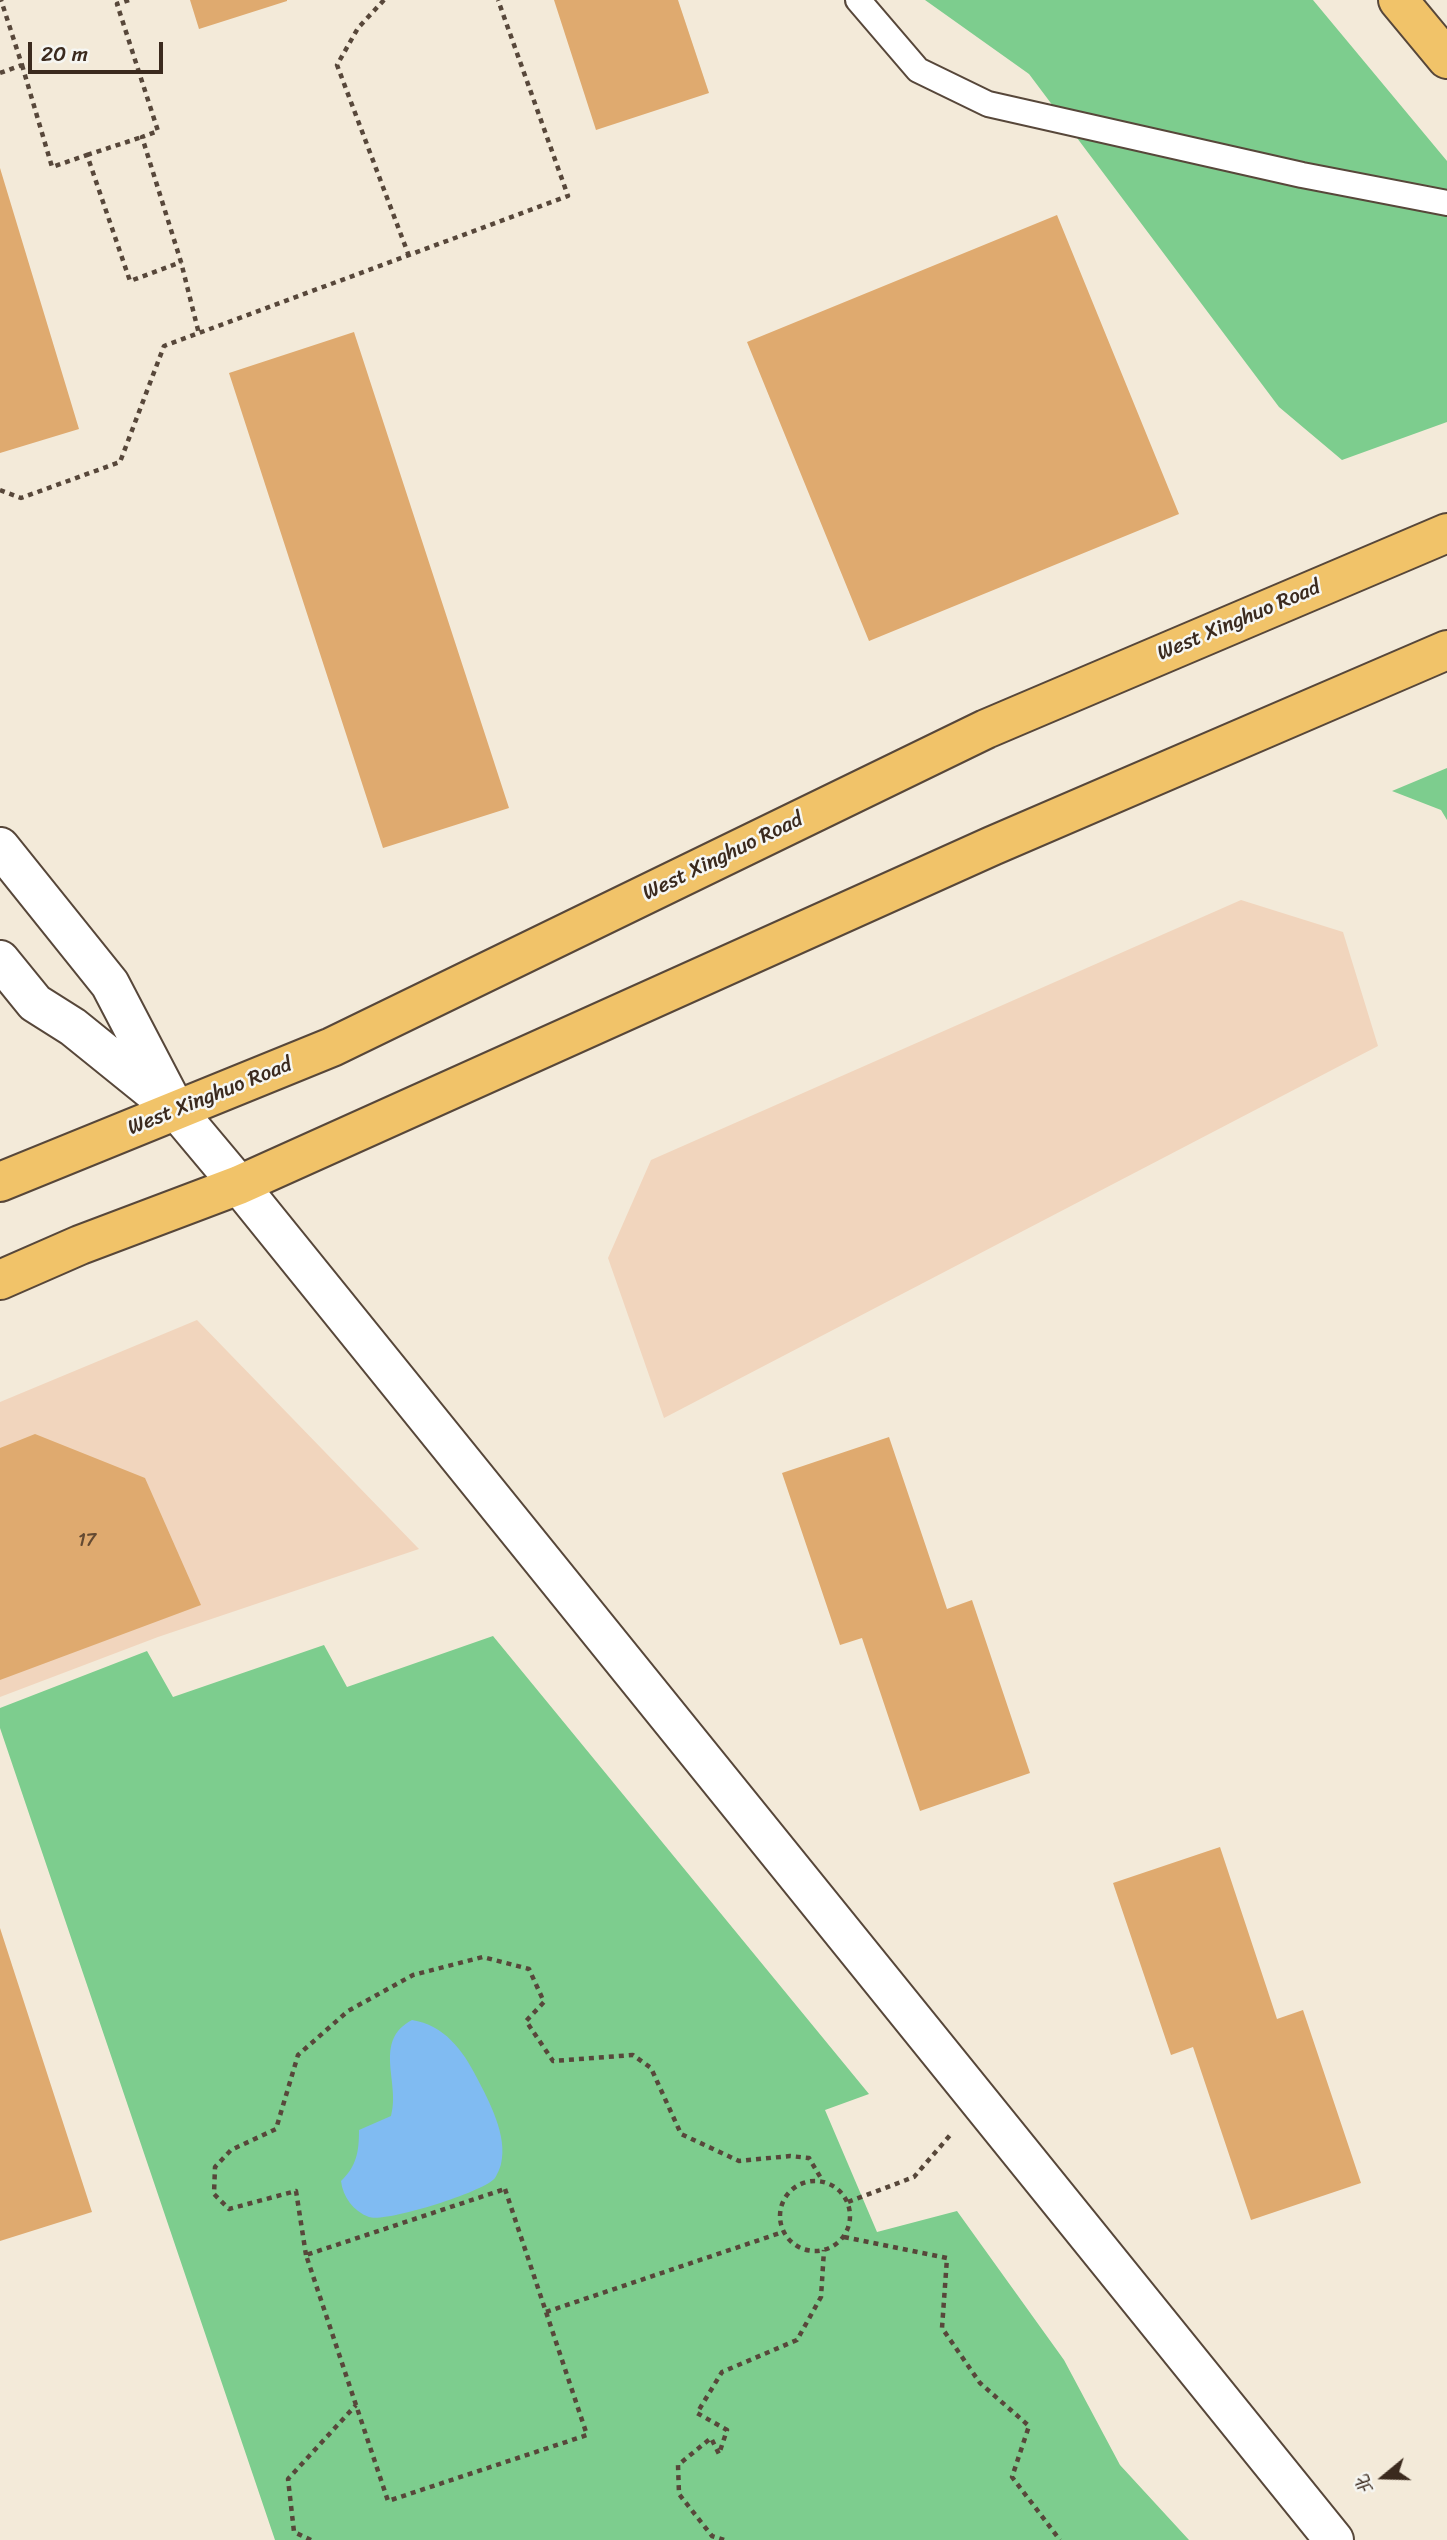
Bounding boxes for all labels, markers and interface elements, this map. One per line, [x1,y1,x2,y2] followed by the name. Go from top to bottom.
[32,28,166,72] scale bar
[41,35,88,73] text: 20 m
[1154,575,1324,667] street label: West Xinghuo Road
[639,807,807,907] street label: West Xinghuo Road
[124,1053,296,1141] street label: West Xinghuo Road
[78,1530,96,1552] house number: 17
[1349,2442,1419,2512] north arrow
[1345,2470,1382,2498] text: 北

